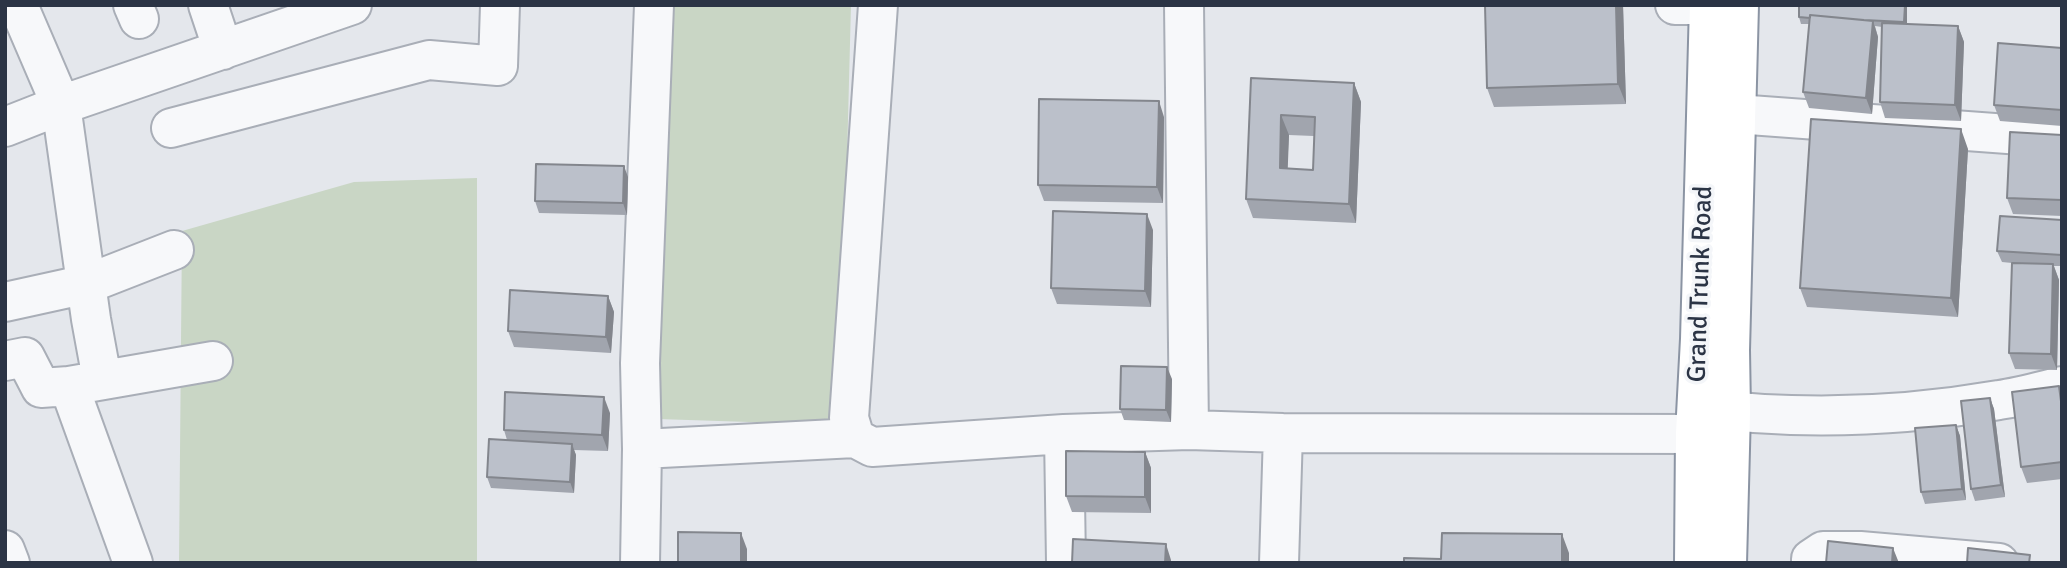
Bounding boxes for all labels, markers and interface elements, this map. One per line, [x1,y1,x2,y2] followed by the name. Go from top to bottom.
[1682,185,1720,383] street label: Grand Trunk Road

